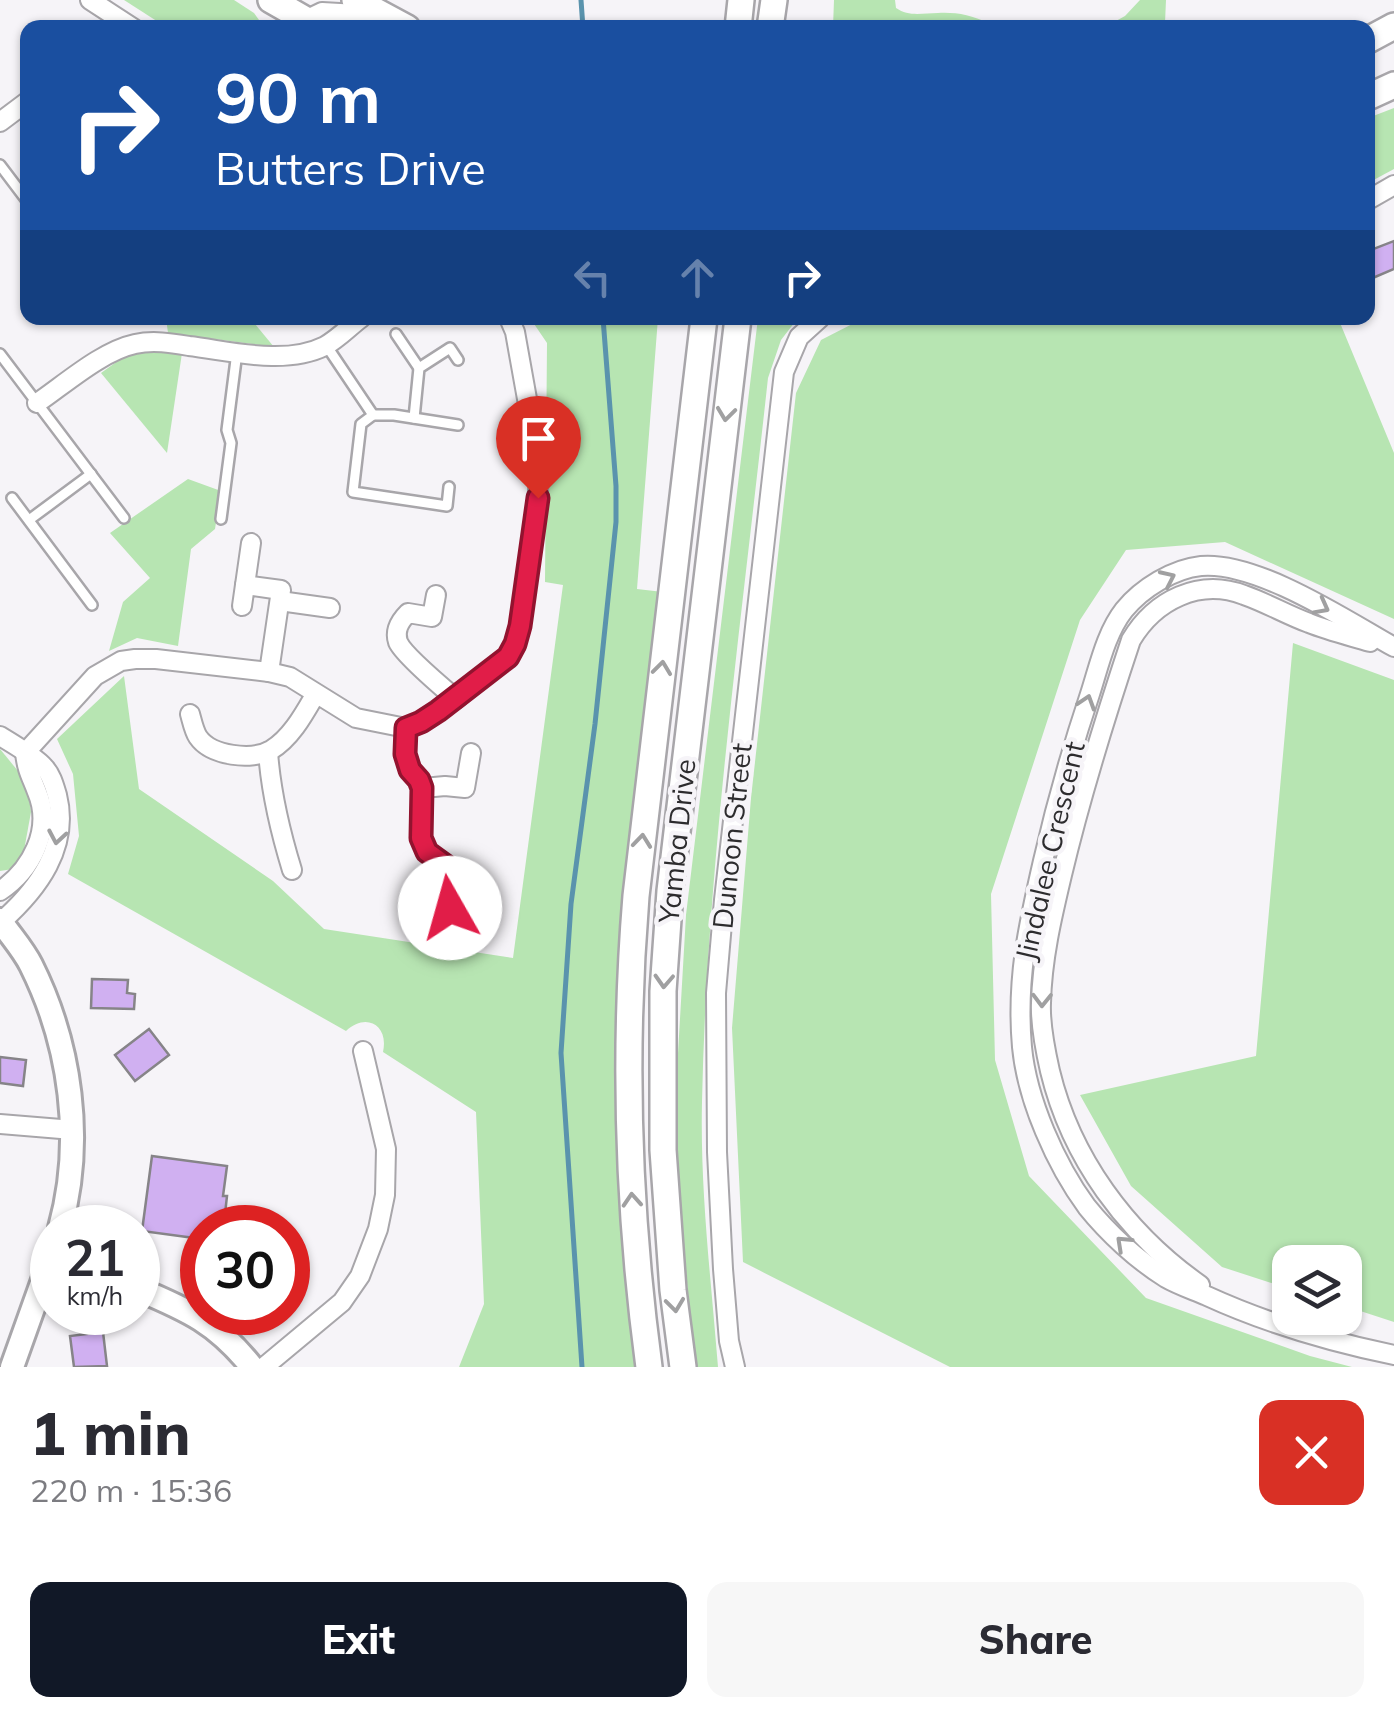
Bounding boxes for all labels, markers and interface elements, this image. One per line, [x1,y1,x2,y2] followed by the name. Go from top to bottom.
[215,53,381,141] text: 90 m
[50,60,180,190] icon: right
[215,140,486,196] text: Butters Drive
[565,250,620,305] icon: left
[670,250,725,305] icon: ahead
[775,250,830,305] icon: right
[496,396,581,499] pin
[716,407,737,423] one-way arrow
[511,411,566,466] icon: arrive
[1158,571,1176,591] one-way arrow
[1312,594,1330,614] one-way arrow
[651,660,672,676] one-way arrow
[1076,694,1096,711] one-way arrow
[1007,738,1092,964] street label: Jindalee Crescent
[704,741,759,931] street label: Dunoon Street
[650,757,703,926] street label: Yamba Drive
[47,829,68,845] one-way arrow
[631,833,652,849] one-way arrow
[398,856,502,960] position arrow
[654,973,675,989] one-way arrow
[1031,992,1053,1008] one-way arrow
[622,1192,643,1208] one-way arrow
[180,1205,310,1335] speed limit sign: 30
[65,1226,125,1289] text: 21
[1116,1237,1134,1255] one-way arrow
[1272,1245,1362,1335] map controls
[1272,1245,1362,1335] button: layers
[67,1280,123,1311] text: km/h
[664,1298,685,1314] one-way arrow
[30,1395,191,1470] text: 1 min
[1259,1400,1364,1505] button: close
[30,1470,232,1510] text: 220 m · 15:36
[30,1582,687,1697] button: Exit
[707,1582,1364,1697] button: Share

